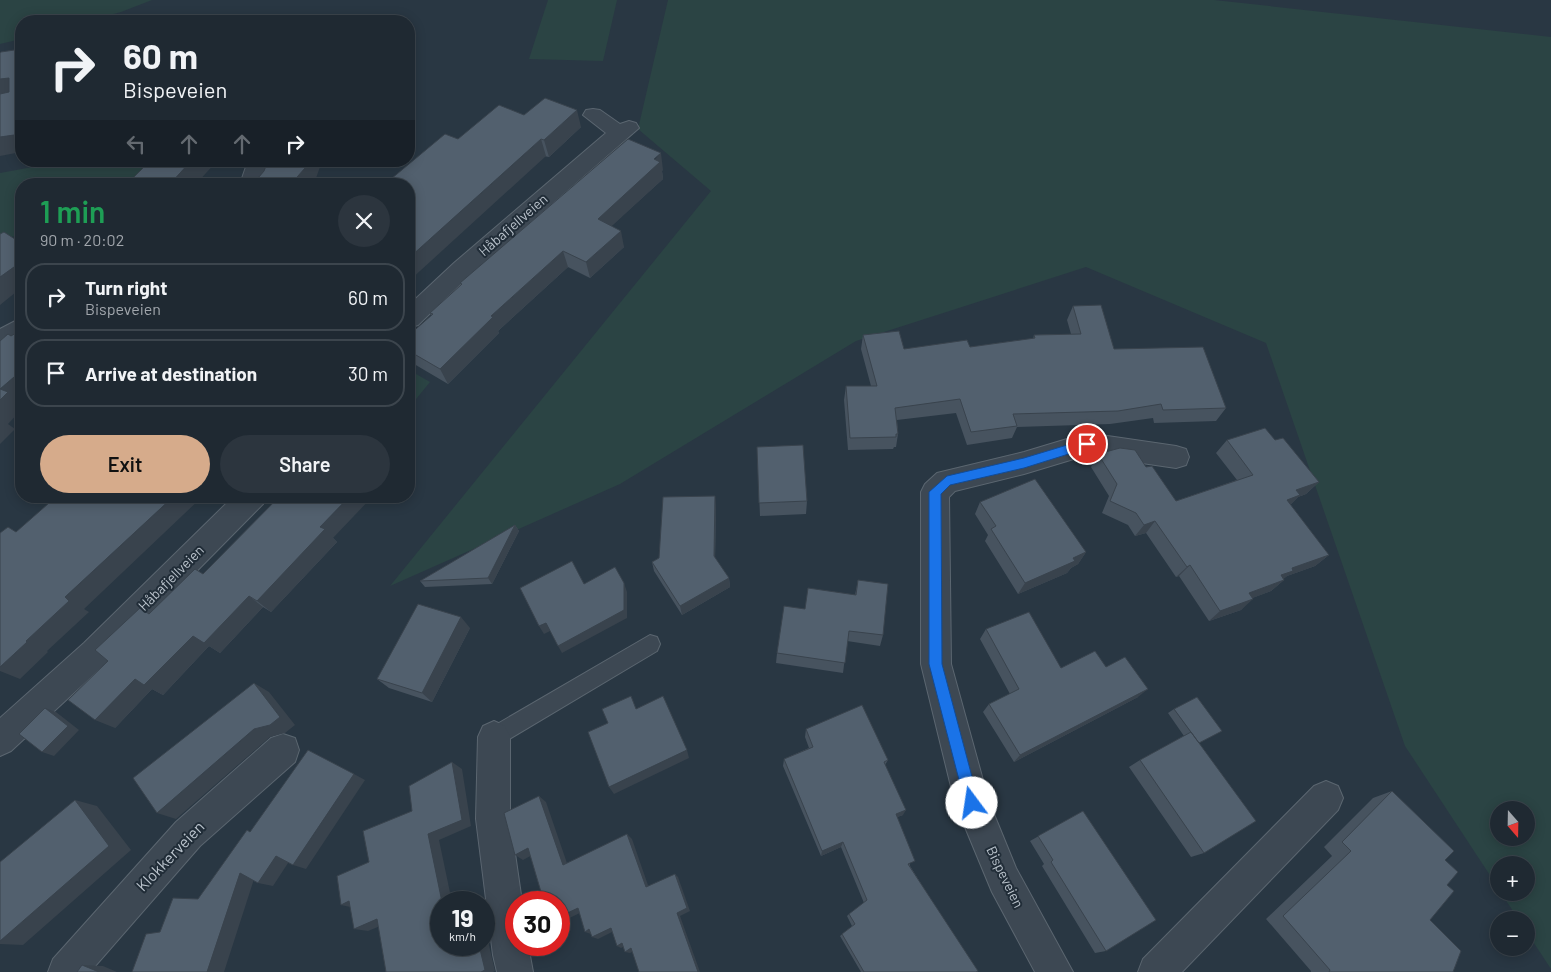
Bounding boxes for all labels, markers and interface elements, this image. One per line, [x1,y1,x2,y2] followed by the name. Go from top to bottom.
[123,34,198,76] text: 60 m
[40,35,105,100] icon: right
[123,76,227,102] text: Bispeveien
[122,130,150,158] icon: left
[175,130,203,158] icon: ahead
[228,130,256,158] icon: ahead
[281,130,309,158] icon: right
[475,190,551,259] street label: Håbafjellveien
[40,193,105,229] text: 1 min
[338,195,390,247] button: close
[40,230,124,249] text: 90 m · 20:02
[85,276,167,299] text: Turn right
[42,283,70,311] icon: right
[348,286,388,309] text: 60 m
[85,299,161,318] text: Bispeveien
[42,359,70,387] icon: arrive
[85,362,257,385] text: Arrive at destination
[348,362,388,385] text: 30 m
[1066,423,1108,465] pin
[1073,430,1101,458] icon: arrive
[40,435,210,493] button: Exit
[220,435,390,493] button: Share
[134,541,207,614] street label: Håbafjellveien
[945,776,997,828] position arrow
[1490,801,1535,846] north arrow
[1490,801,1535,956] map controls
[132,817,208,895] street label: Klokkerveien
[983,843,1028,910] street label: Bispeveien
[1490,856,1535,901] button: +
[505,891,570,956] speed limit sign: 30
[451,902,474,932] text: 19
[1490,911,1535,956] button: −
[449,929,476,943] text: km/h

